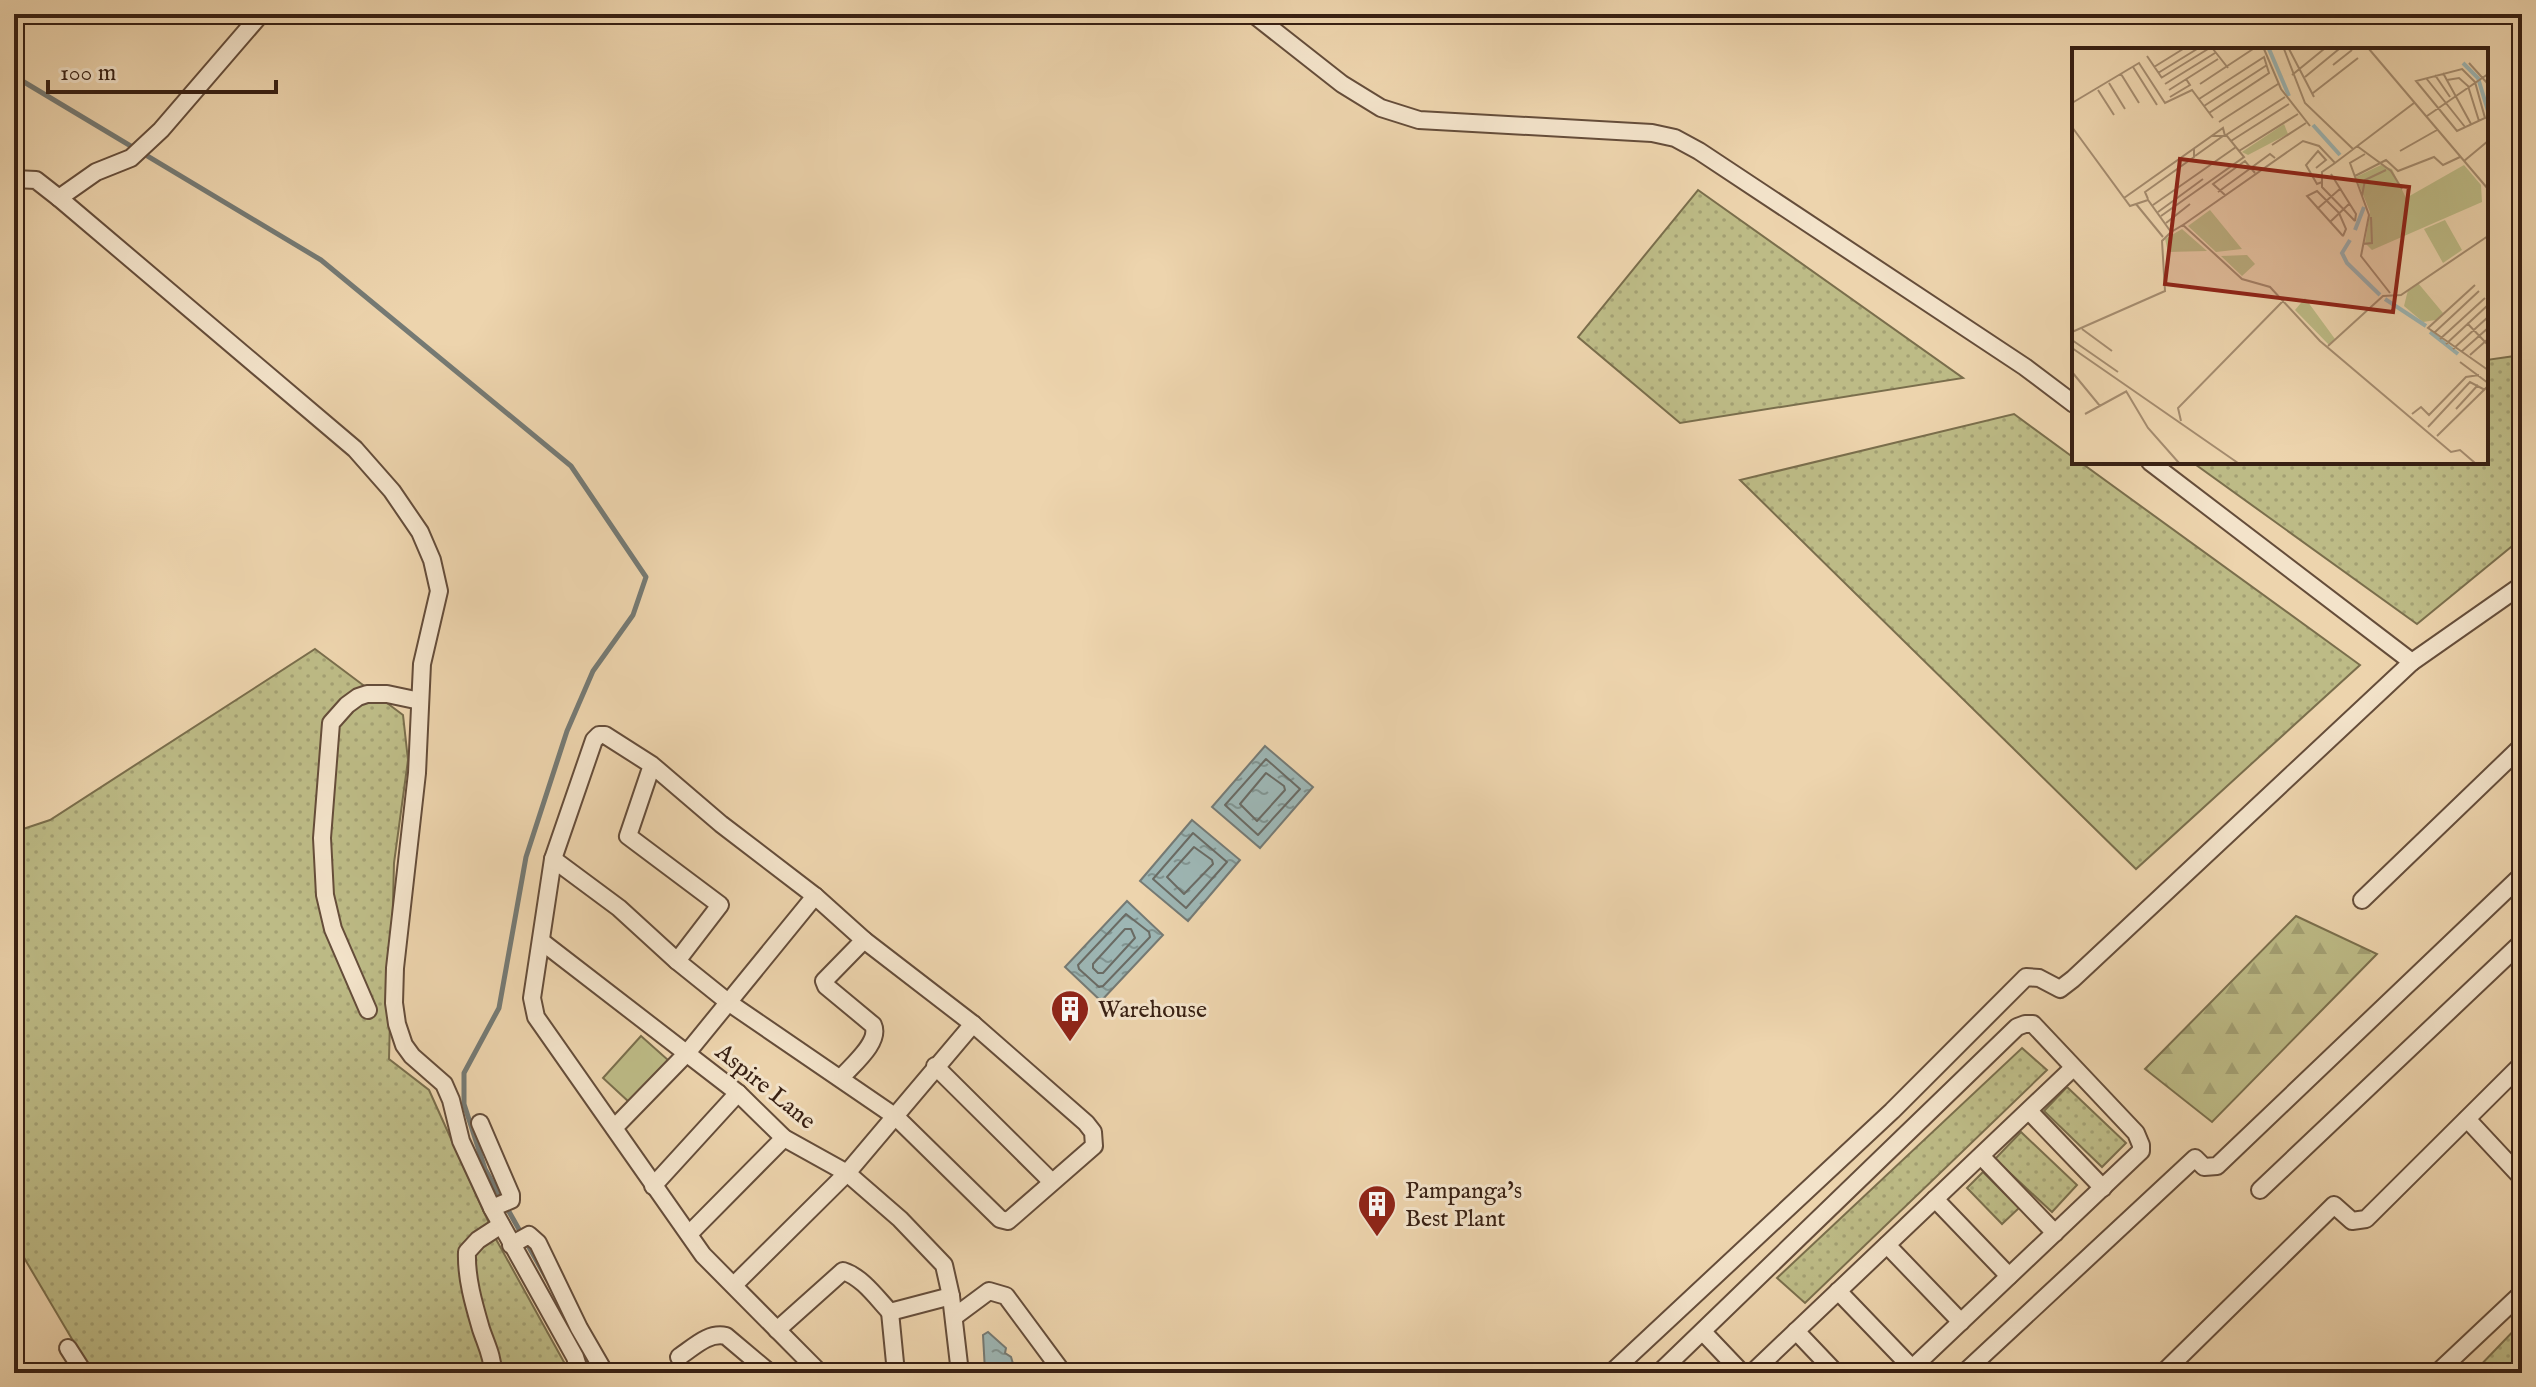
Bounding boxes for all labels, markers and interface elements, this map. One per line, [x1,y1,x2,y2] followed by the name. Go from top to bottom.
[48,44,276,94] scale bar
[2072,48,2488,464] inset map
[60,58,116,89] text: 100 m
[1049,988,1091,1043] building icon: Warehouse
[1098,995,1207,1026] place label: Warehouse
[708,1037,822,1137] street label: Aspire Lane
[1405,1176,1522,1235] place label: Pampanga's Best Plant
[1356,1183,1398,1238] building icon: Pampanga's Best Plant

